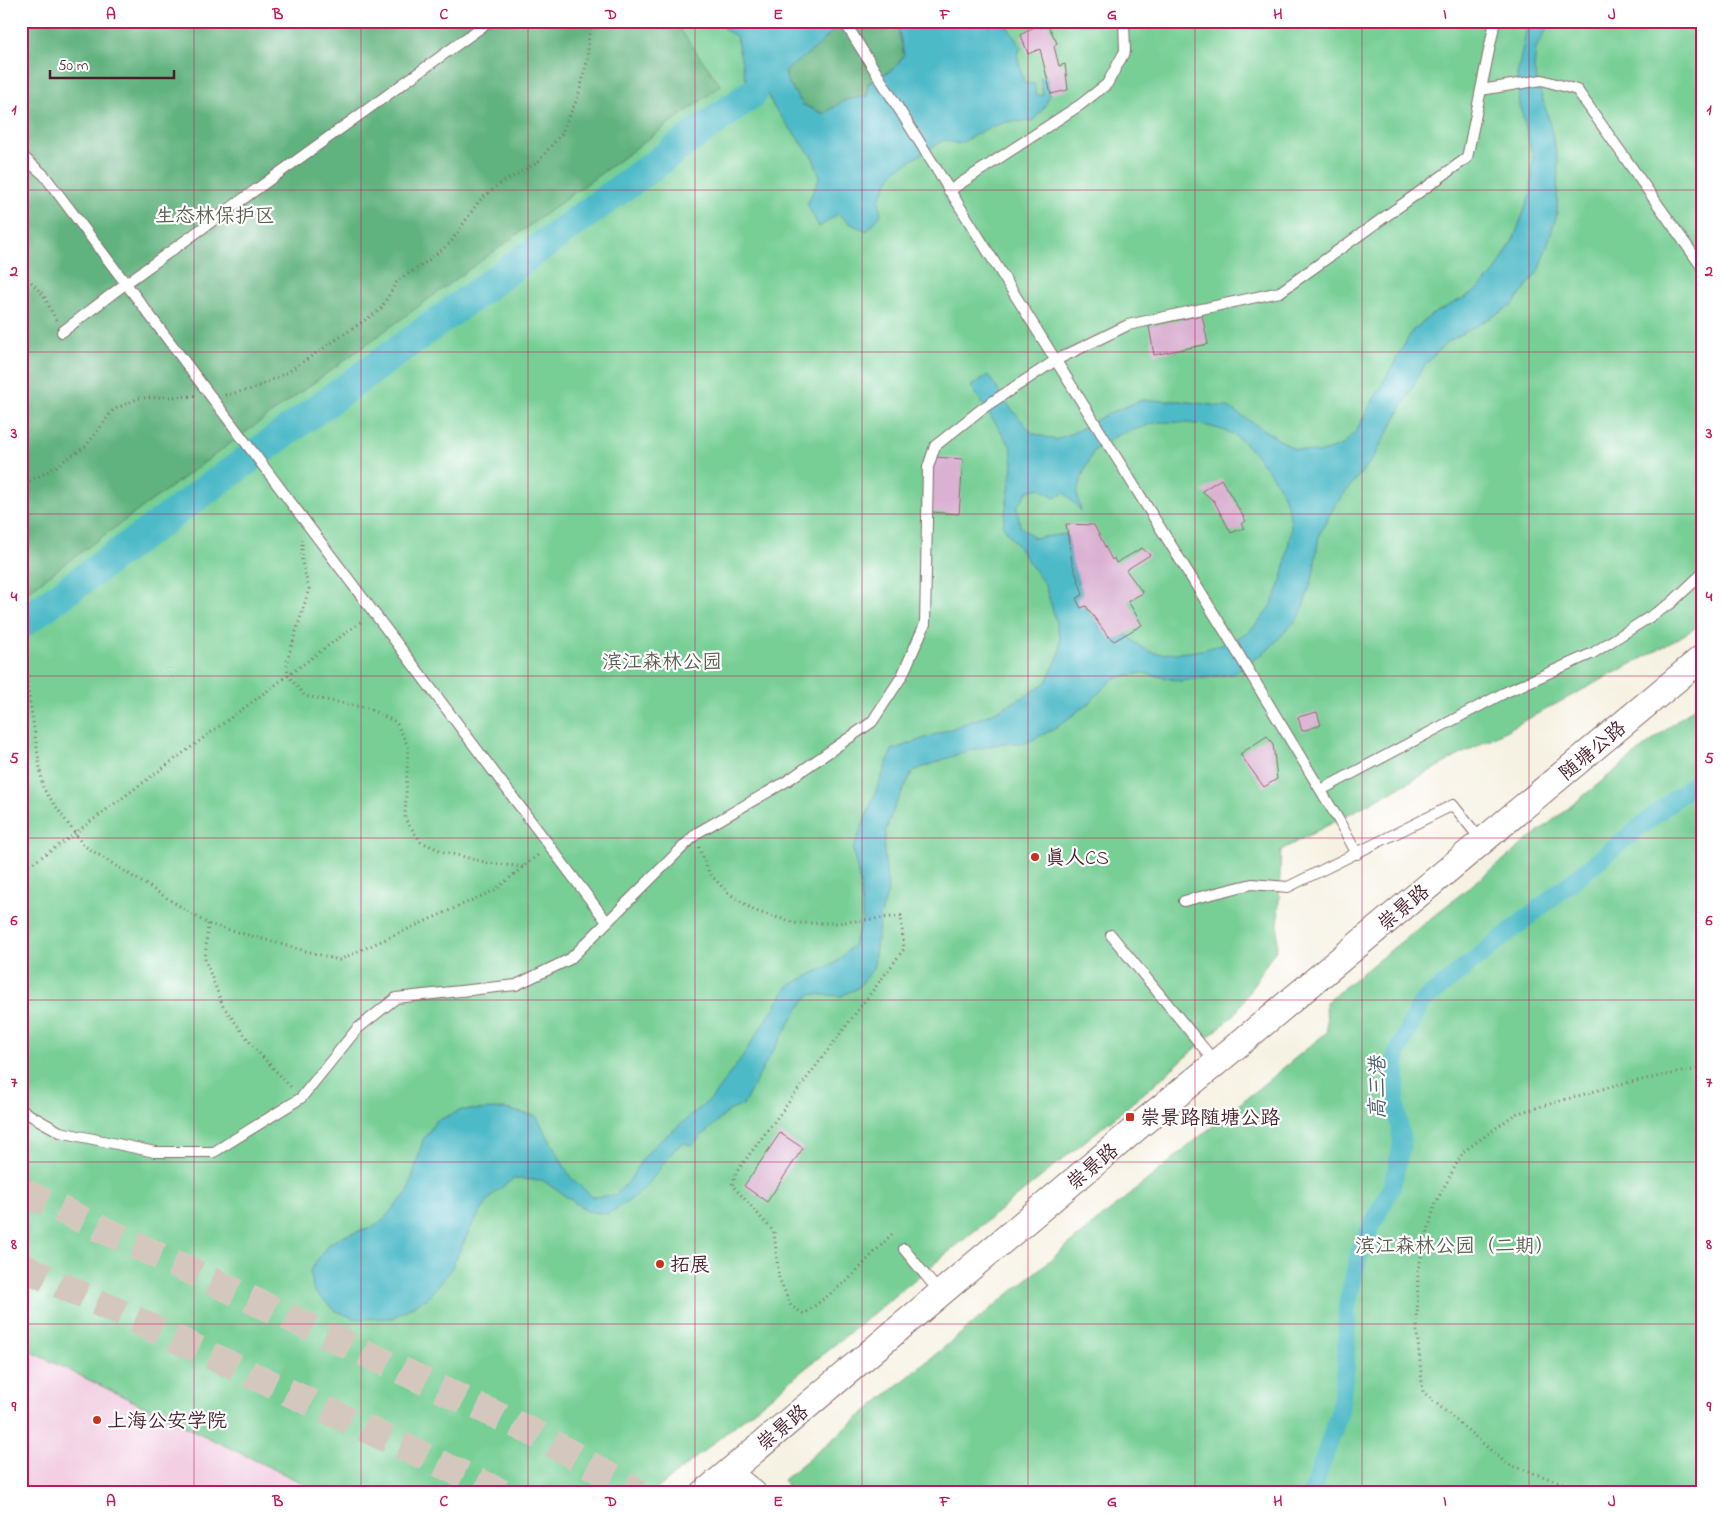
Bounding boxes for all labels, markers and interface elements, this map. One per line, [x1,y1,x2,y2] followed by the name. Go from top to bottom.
[106,3,116,27] text: A
[272,3,284,27] text: B
[440,3,449,27] text: C
[604,3,617,27] text: D
[773,3,783,27] text: E
[939,3,951,27] text: F
[1107,3,1117,27] text: G
[1273,3,1283,27] text: H
[1443,3,1447,27] text: I
[1608,3,1616,27] text: J
[50,48,174,80] scale bar
[58,55,89,77] text: 50 m
[11,98,17,122] text: 1
[1706,98,1712,122] text: 1
[155,203,275,232] park label: 生态林保护区
[9,260,18,284] text: 2
[1704,260,1713,284] text: 2
[10,422,18,446] text: 3
[1705,422,1713,446] text: 3
[10,585,18,609] text: 4
[1705,585,1713,609] text: 4
[602,649,722,678] park label: 滨江森林公园
[1554,714,1634,789] street label: 随塘公路
[9,747,19,771] text: 5
[1704,747,1714,771] text: 5
[1045,845,1109,874] place label: 真人CS
[1029,851,1041,863] marker: 真人CS
[1372,878,1438,939] street label: 崇景路
[9,909,18,933] text: 6
[1704,909,1713,933] text: 6
[1364,1055,1394,1120] water label: 高三港
[11,1071,18,1095] text: 7
[1706,1071,1713,1095] text: 7
[1140,1105,1281,1134] place label: 崇景路随塘公路
[1124,1111,1136,1123] marker: 崇景路随塘公路
[1061,1137,1127,1198] street label: 崇景路
[10,1233,17,1257] text: 8
[1355,1233,1555,1262] park label: 滨江森林公园（二期）
[1705,1233,1712,1257] text: 8
[670,1252,710,1281] place label: 拓展
[654,1258,666,1270] marker: 拓展
[11,1395,17,1419] text: 9
[1706,1395,1712,1419] text: 9
[751,1398,817,1459] street label: 崇景路
[107,1408,227,1437] place label: 上海公安学院
[91,1414,103,1426] marker: 上海公安学院
[106,1490,116,1514] text: A
[272,1490,284,1514] text: B
[440,1490,449,1514] text: C
[604,1490,617,1514] text: D
[773,1490,783,1514] text: E
[939,1490,951,1514] text: F
[1107,1490,1117,1514] text: G
[1273,1490,1283,1514] text: H
[1443,1490,1447,1514] text: I
[1608,1490,1616,1514] text: J

